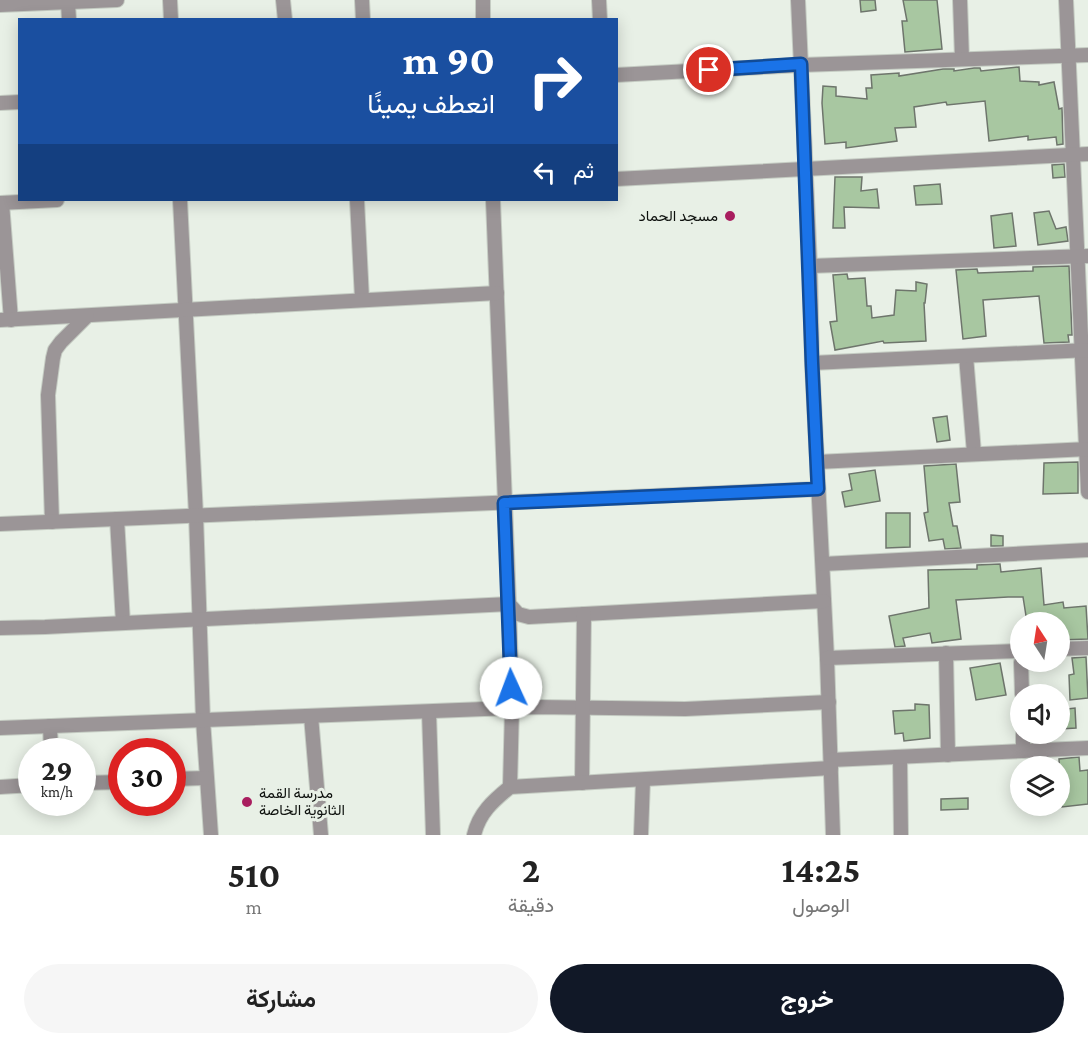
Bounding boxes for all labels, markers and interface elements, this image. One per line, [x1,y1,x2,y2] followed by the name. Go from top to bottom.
[403,36,495,83] text: 90 m
[516,42,594,120] icon: right
[683,44,734,95] pin
[692,53,725,86] icon: arrive
[367,89,495,119] text: انعطف يمينًا
[528,156,561,189] icon: left
[573,158,594,183] text: ثم
[639,208,718,225] place label: مسجد الحماد
[723,209,737,223] marker: مسجد الحماد
[1010,612,1070,672] north arrow
[1010,612,1070,816] map controls
[479,656,543,720] position arrow
[1010,684,1070,744] button: sound
[108,738,186,816] speed limit sign: 30
[41,753,73,786] text: 29
[1010,756,1070,816] button: layers
[41,784,73,800] text: km/h
[259,785,345,819] place label: مدرسة القمة الثانوية الخاصة
[240,795,254,809] marker: مدرسة القمة الثانوية الخاصة
[522,850,540,890] text: 2
[782,850,861,890] text: 14:25
[228,855,280,895] text: 510
[508,894,554,916] text: دقيقة
[792,894,850,916] text: الوصول
[246,896,262,918] text: m
[24,964,538,1033] button: مشاركة
[550,964,1064,1033] button: خروج

